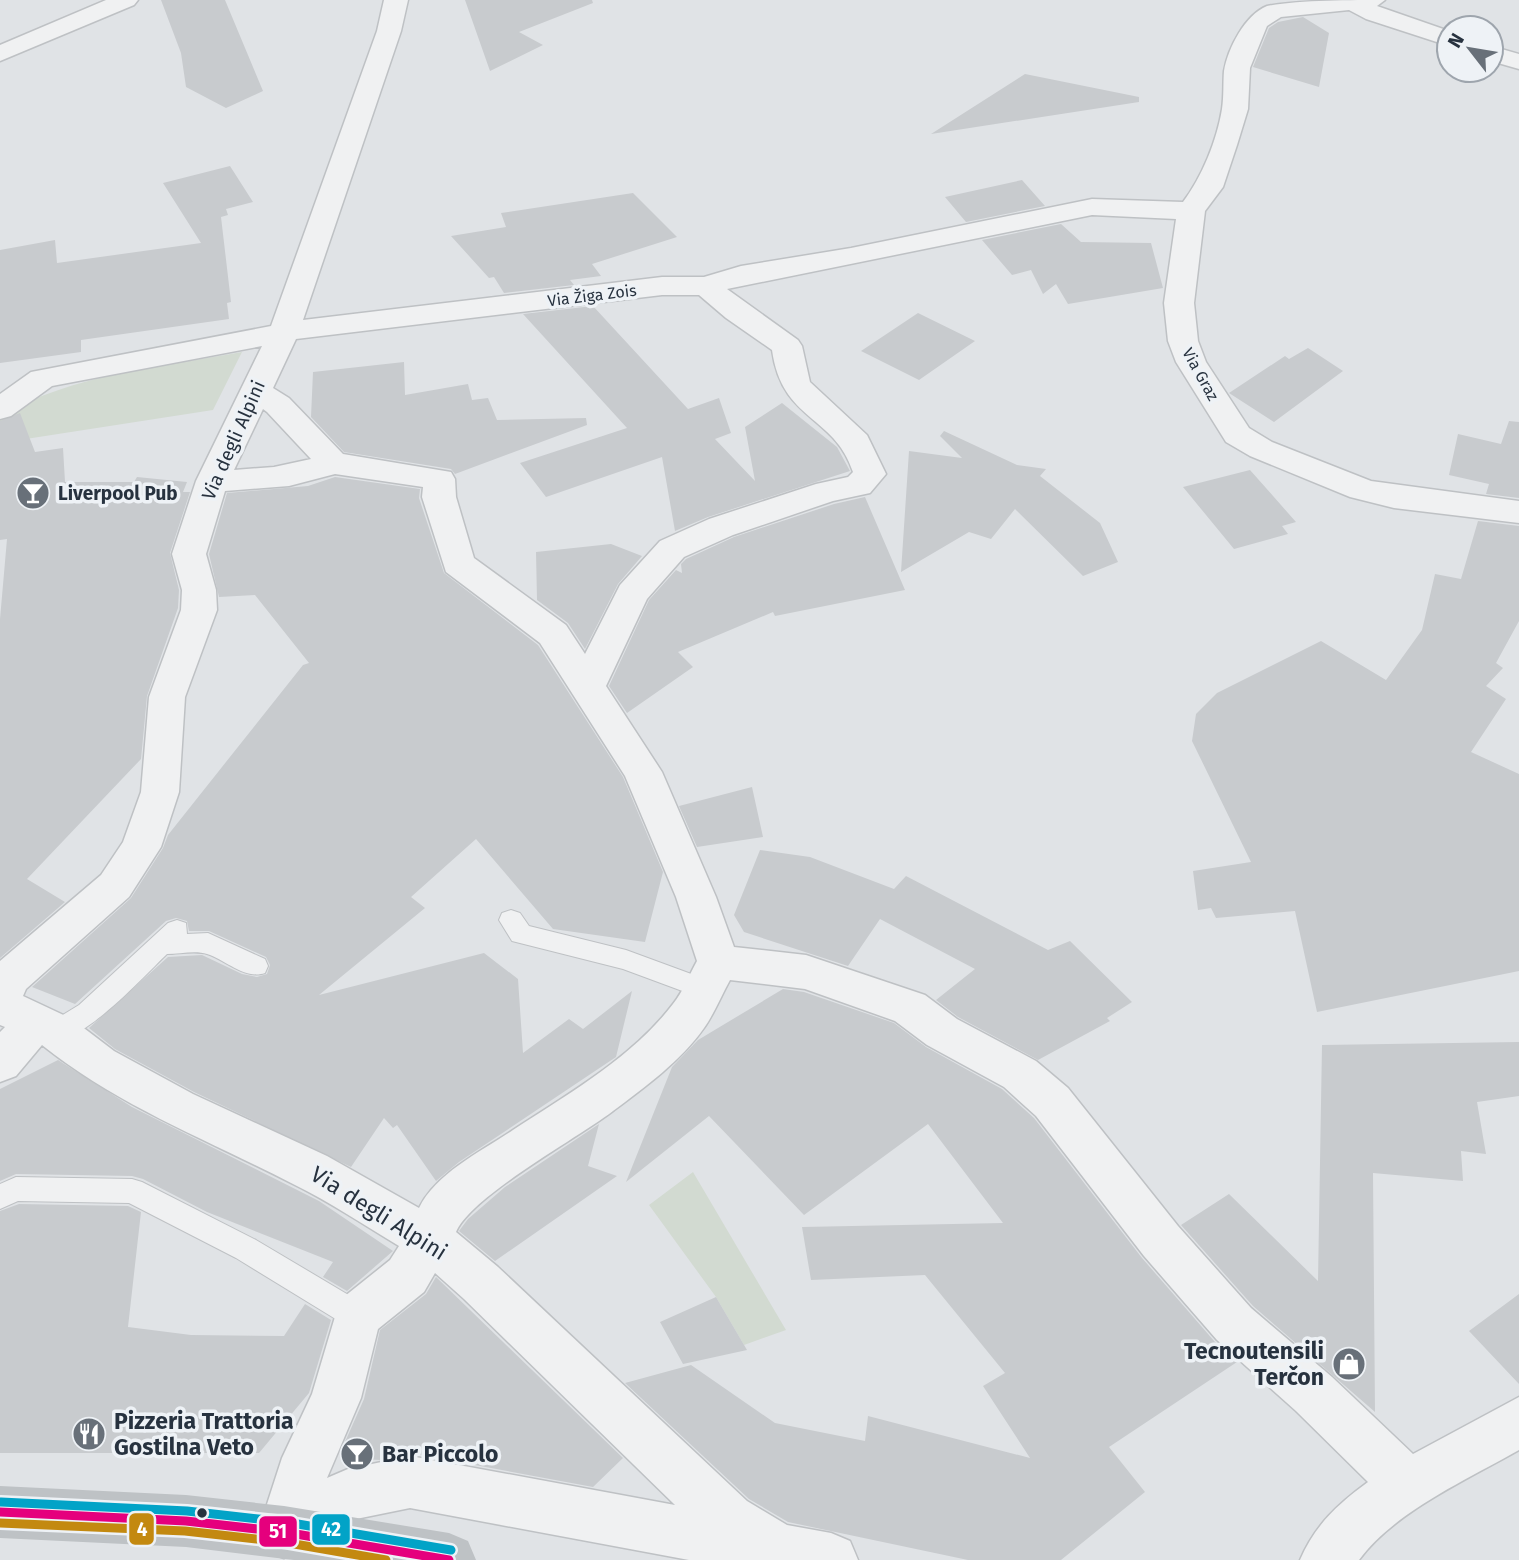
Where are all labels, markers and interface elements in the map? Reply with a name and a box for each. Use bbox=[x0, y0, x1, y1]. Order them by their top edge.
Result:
north arrow bbox=[1435, 14, 1505, 84]
text: N bbox=[1443, 29, 1469, 52]
street label: Via Žiga Zois bbox=[546, 280, 638, 310]
street label: Via Graz bbox=[1178, 344, 1223, 404]
street label: Via degli Alpini bbox=[197, 377, 270, 504]
bar icon: Liverpool Pub bbox=[14, 474, 52, 512]
place label: Liverpool Pub bbox=[58, 482, 178, 505]
street label: Via degli Alpini bbox=[306, 1160, 452, 1266]
place label: Tecnoutensili Terčon bbox=[1184, 1337, 1324, 1391]
shop icon: Tecnoutensili Terčon bbox=[1330, 1345, 1368, 1383]
place label: Pizzeria Trattoria Gostilna Veto bbox=[114, 1407, 294, 1461]
restaurant icon: Pizzeria Trattoria Gostilna Veto bbox=[70, 1415, 108, 1453]
bar icon: Bar Piccolo bbox=[338, 1435, 376, 1473]
place label: Bar Piccolo bbox=[382, 1440, 498, 1468]
unlabelled marker bbox=[195, 1506, 209, 1520]
line badge: 4 bbox=[128, 1512, 155, 1546]
line badge: 42 bbox=[311, 1513, 351, 1546]
line badge: 51 bbox=[258, 1515, 298, 1548]
text: 4 bbox=[137, 1518, 148, 1541]
text: 42 bbox=[321, 1518, 341, 1541]
text: 51 bbox=[269, 1520, 287, 1543]

